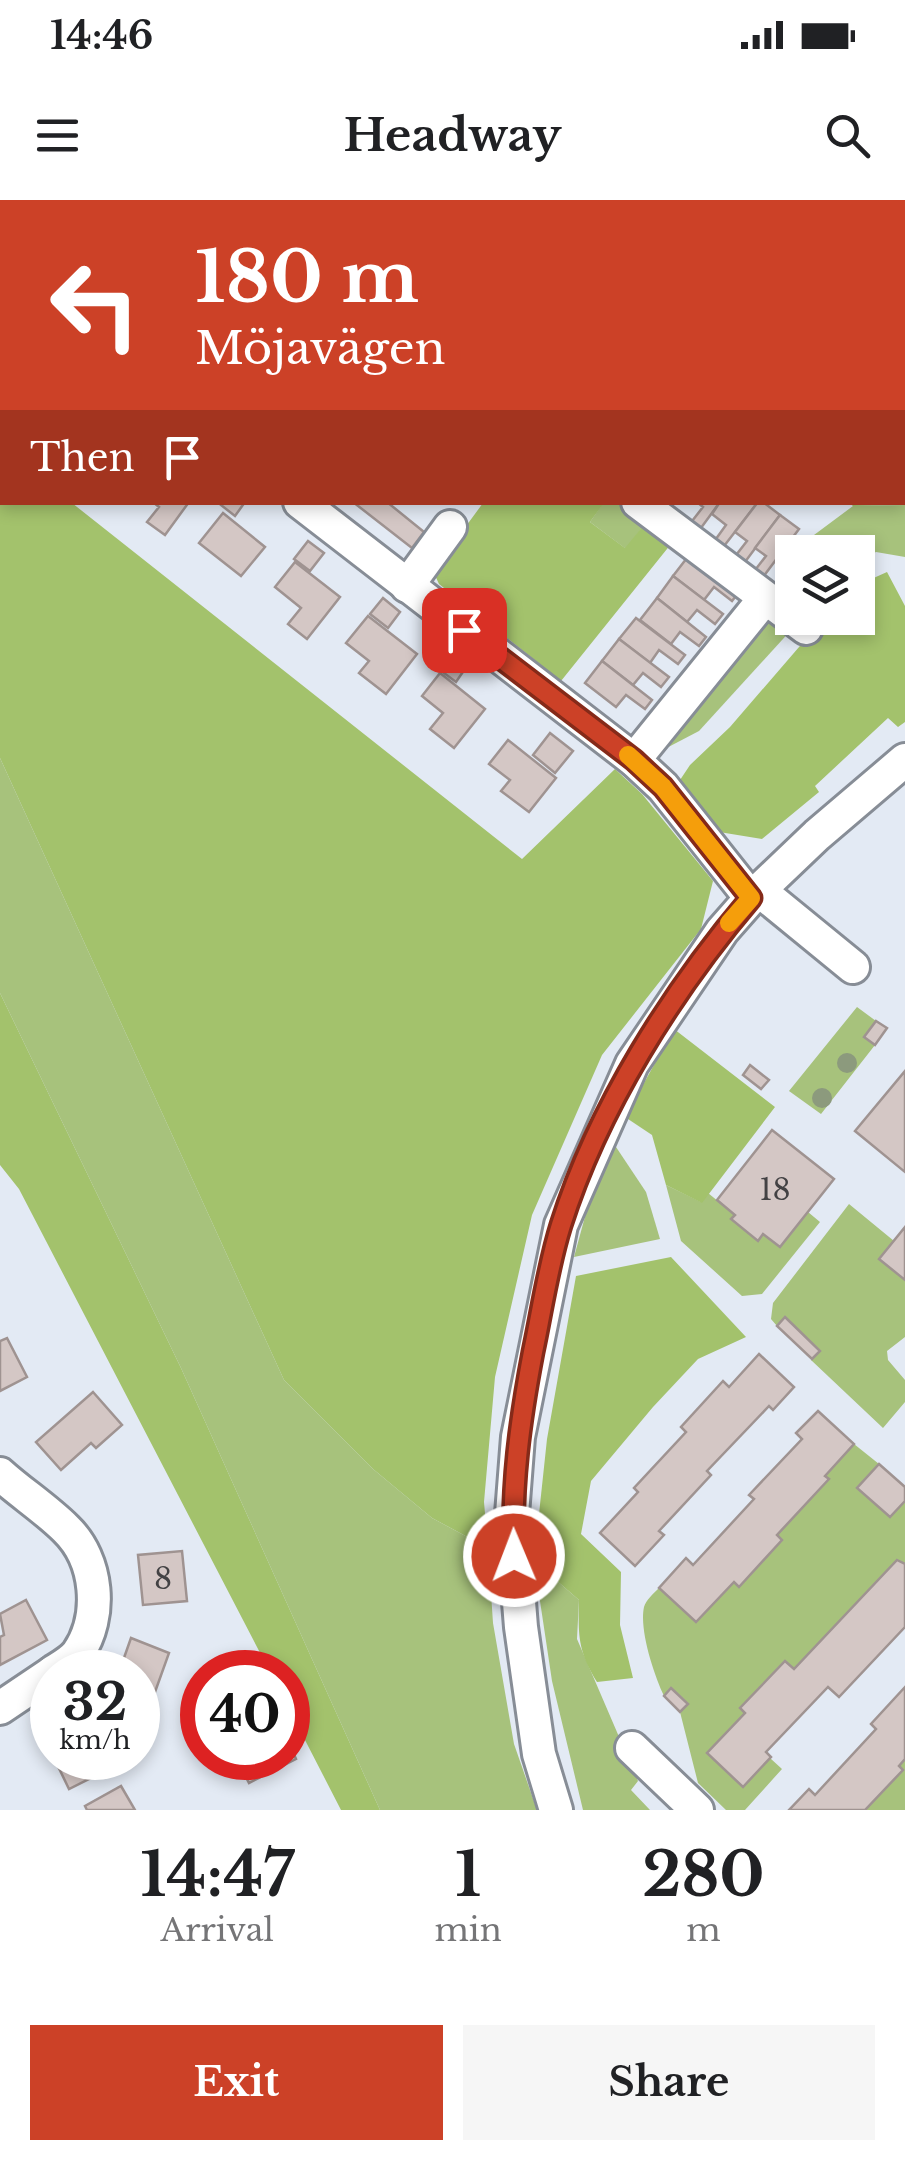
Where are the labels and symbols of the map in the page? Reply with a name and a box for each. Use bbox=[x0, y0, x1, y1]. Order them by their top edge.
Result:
pin bbox=[422, 588, 507, 673]
house number: 18 bbox=[759, 1171, 791, 1208]
position arrow bbox=[462, 1504, 566, 1608]
house number: 8 bbox=[154, 1560, 172, 1597]
speed limit sign: 40 bbox=[180, 1650, 310, 1780]

